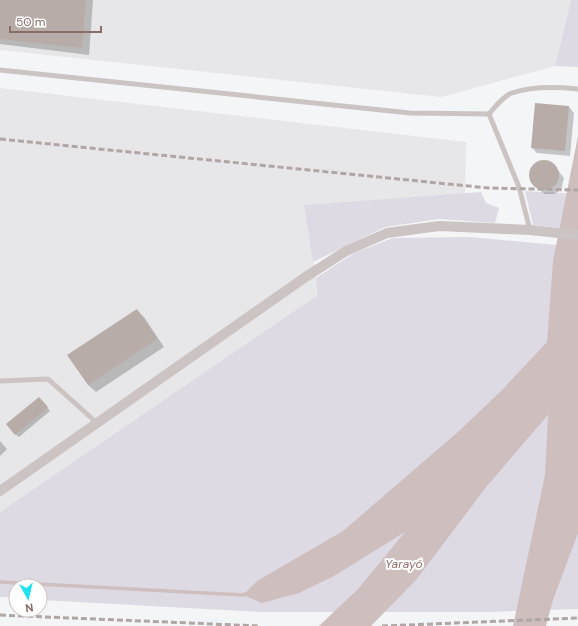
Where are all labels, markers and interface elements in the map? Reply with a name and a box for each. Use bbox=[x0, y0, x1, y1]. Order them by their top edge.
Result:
scale bar bbox=[10, 8, 101, 34]
text: 50 m bbox=[16, 14, 45, 30]
water label: Yarayó bbox=[385, 556, 423, 572]
north arrow bbox=[8, 578, 48, 618]
text: N bbox=[24, 600, 34, 615]

